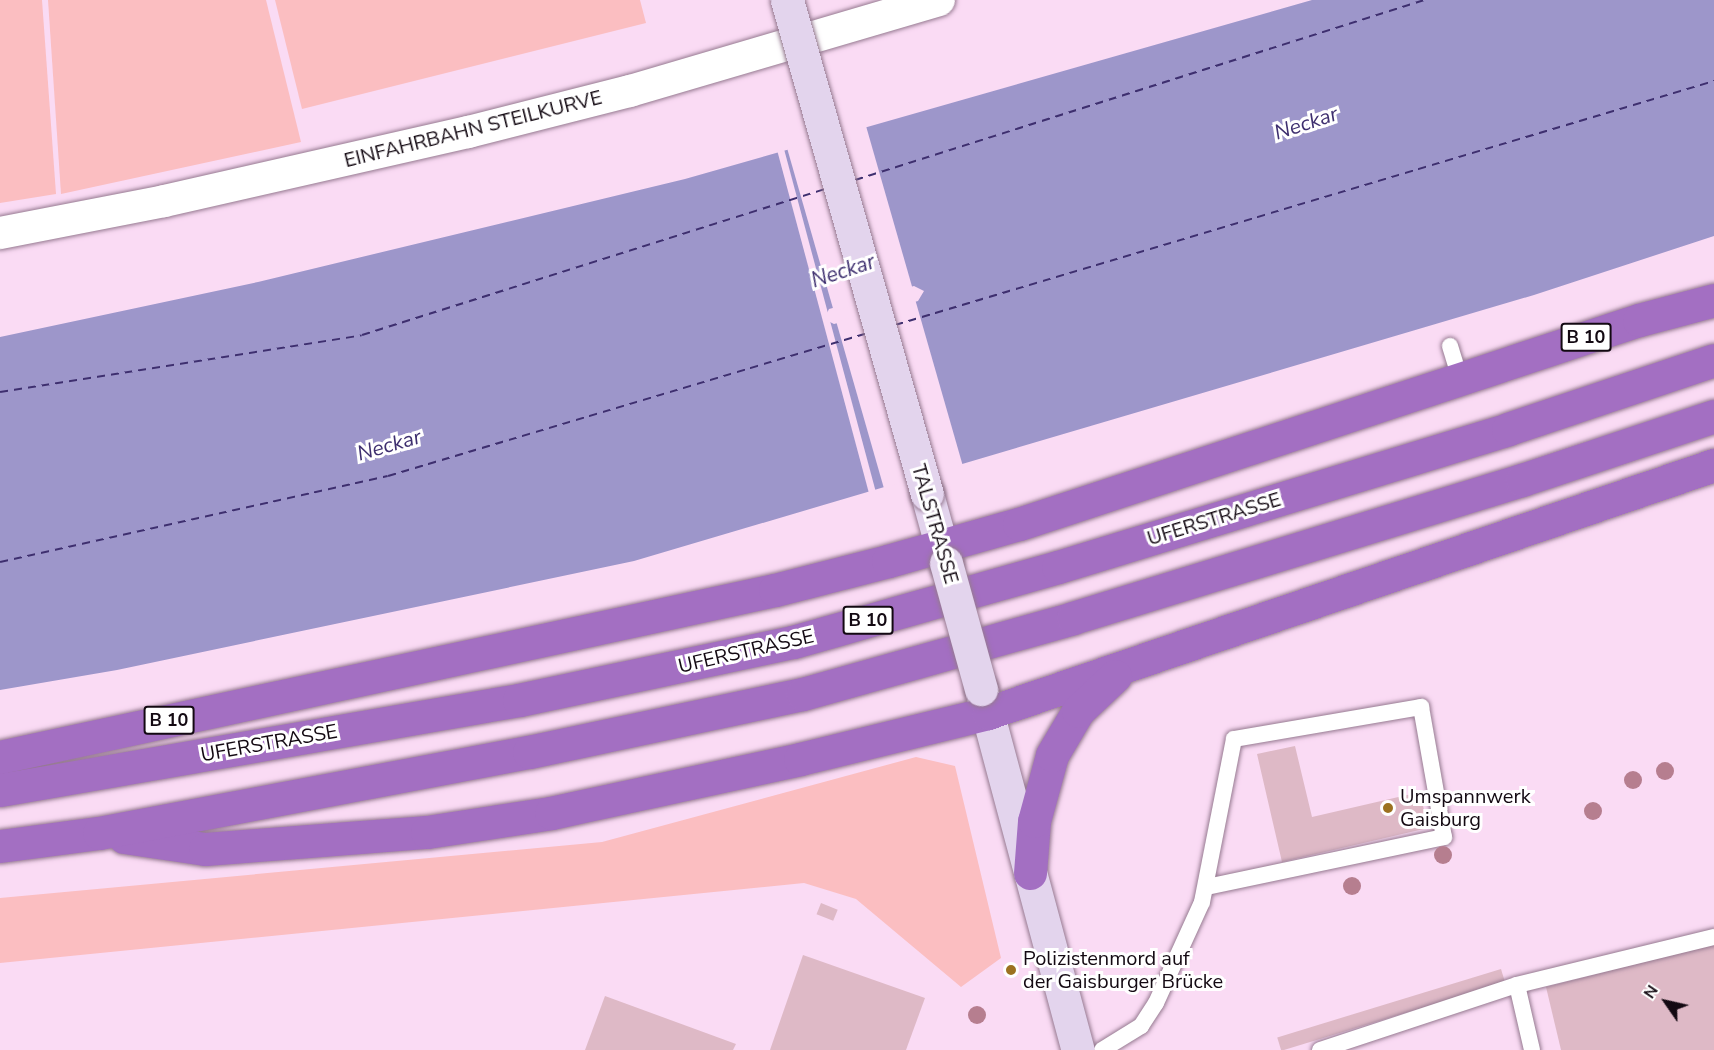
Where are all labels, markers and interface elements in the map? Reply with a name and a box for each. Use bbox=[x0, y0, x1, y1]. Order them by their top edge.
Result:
street label: EINFAHRBAHN STEILKURVE bbox=[342, 85, 604, 173]
water label: Neckar bbox=[1271, 101, 1341, 145]
water label: Neckar bbox=[808, 249, 878, 293]
road number: B 10 bbox=[1560, 322, 1612, 352]
water label: Neckar bbox=[354, 424, 424, 466]
street label: TALSTRASSE bbox=[906, 461, 964, 587]
street label: UFERSTRASSE bbox=[1144, 487, 1284, 551]
road number: B 10 bbox=[842, 605, 894, 635]
street label: UFERSTRASSE bbox=[676, 624, 816, 678]
road number: B 10 bbox=[144, 705, 195, 735]
street label: UFERSTRASSE bbox=[199, 719, 339, 767]
place label: Umspannwerk Gaisburg bbox=[1400, 784, 1531, 831]
marker: Umspannwerk Gaisburg bbox=[1381, 801, 1395, 815]
place label: Polizistenmord auf der Gaisburger Brücke bbox=[1023, 946, 1223, 993]
marker: Polizistenmord auf der Gaisburger Brücke bbox=[1004, 963, 1018, 977]
north arrow bbox=[1636, 972, 1696, 1032]
text: N bbox=[1639, 981, 1664, 1003]

